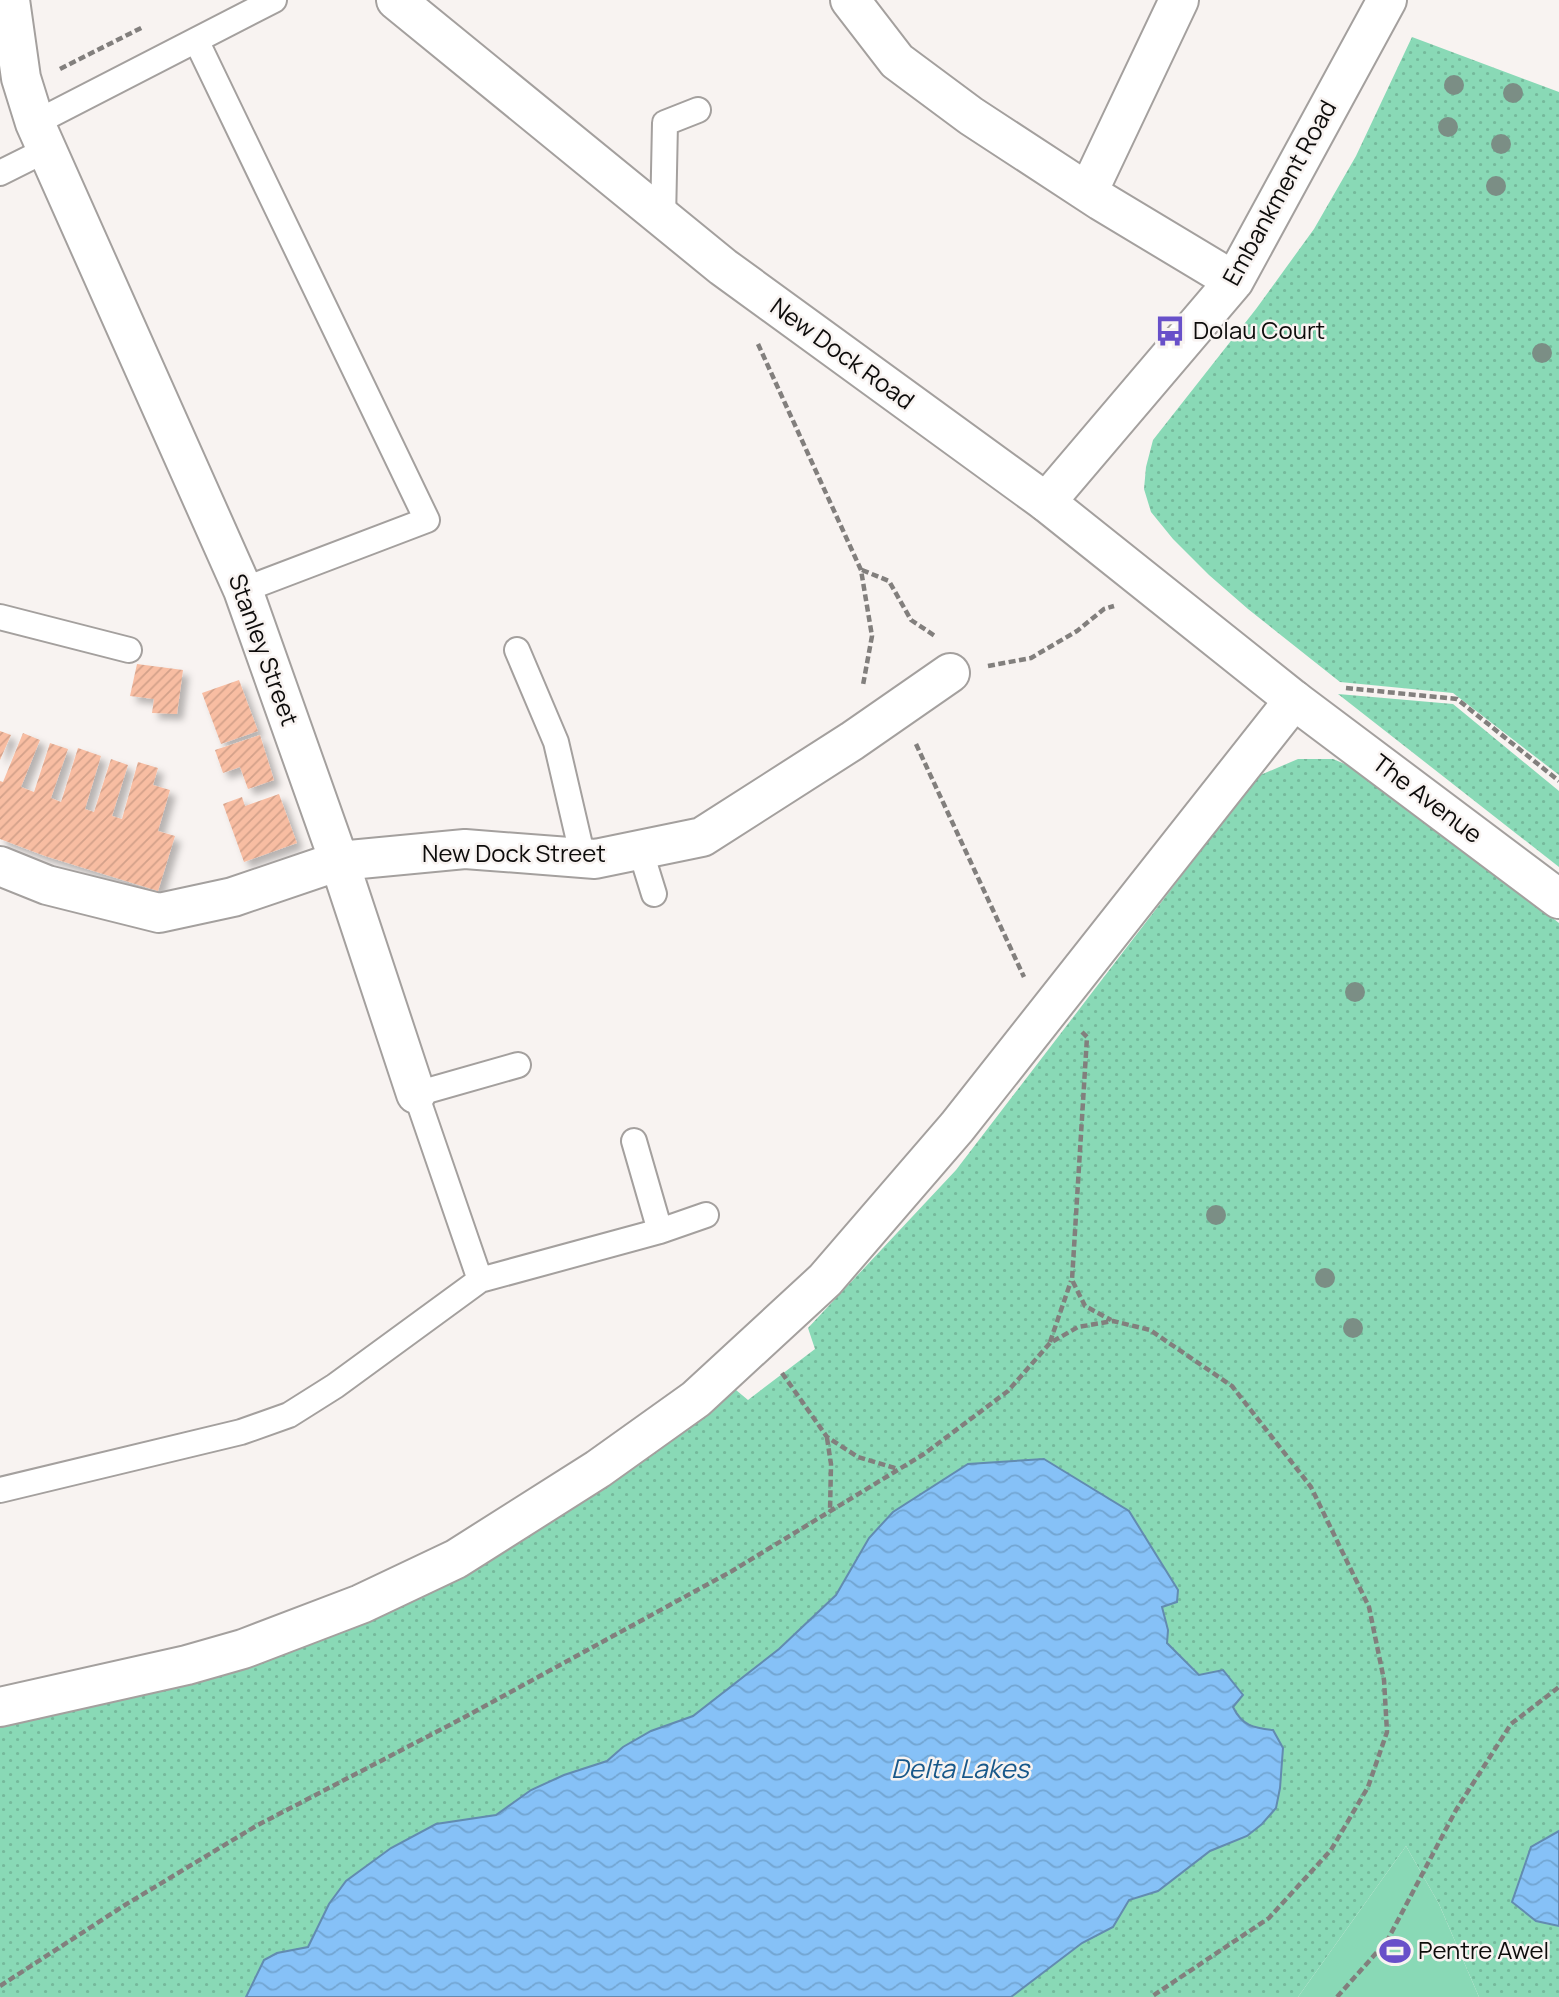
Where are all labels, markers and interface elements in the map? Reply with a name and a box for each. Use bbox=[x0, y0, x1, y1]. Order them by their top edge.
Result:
street label: Embankment Road bbox=[1214, 94, 1343, 291]
street label: New Dock Road bbox=[764, 289, 922, 416]
place label: Dolau Court bbox=[1193, 313, 1325, 346]
bus stop icon: Dolau Court bbox=[1153, 314, 1187, 348]
street label: Stanley Street bbox=[222, 569, 307, 730]
street label: The Avenue bbox=[1366, 746, 1490, 850]
street label: New Dock Street bbox=[422, 836, 606, 869]
water label: Delta Lakes bbox=[891, 1750, 1031, 1786]
place label: Pentre Awel bbox=[1418, 1933, 1549, 1966]
sports icon: Pentre Awel bbox=[1378, 1934, 1412, 1968]

